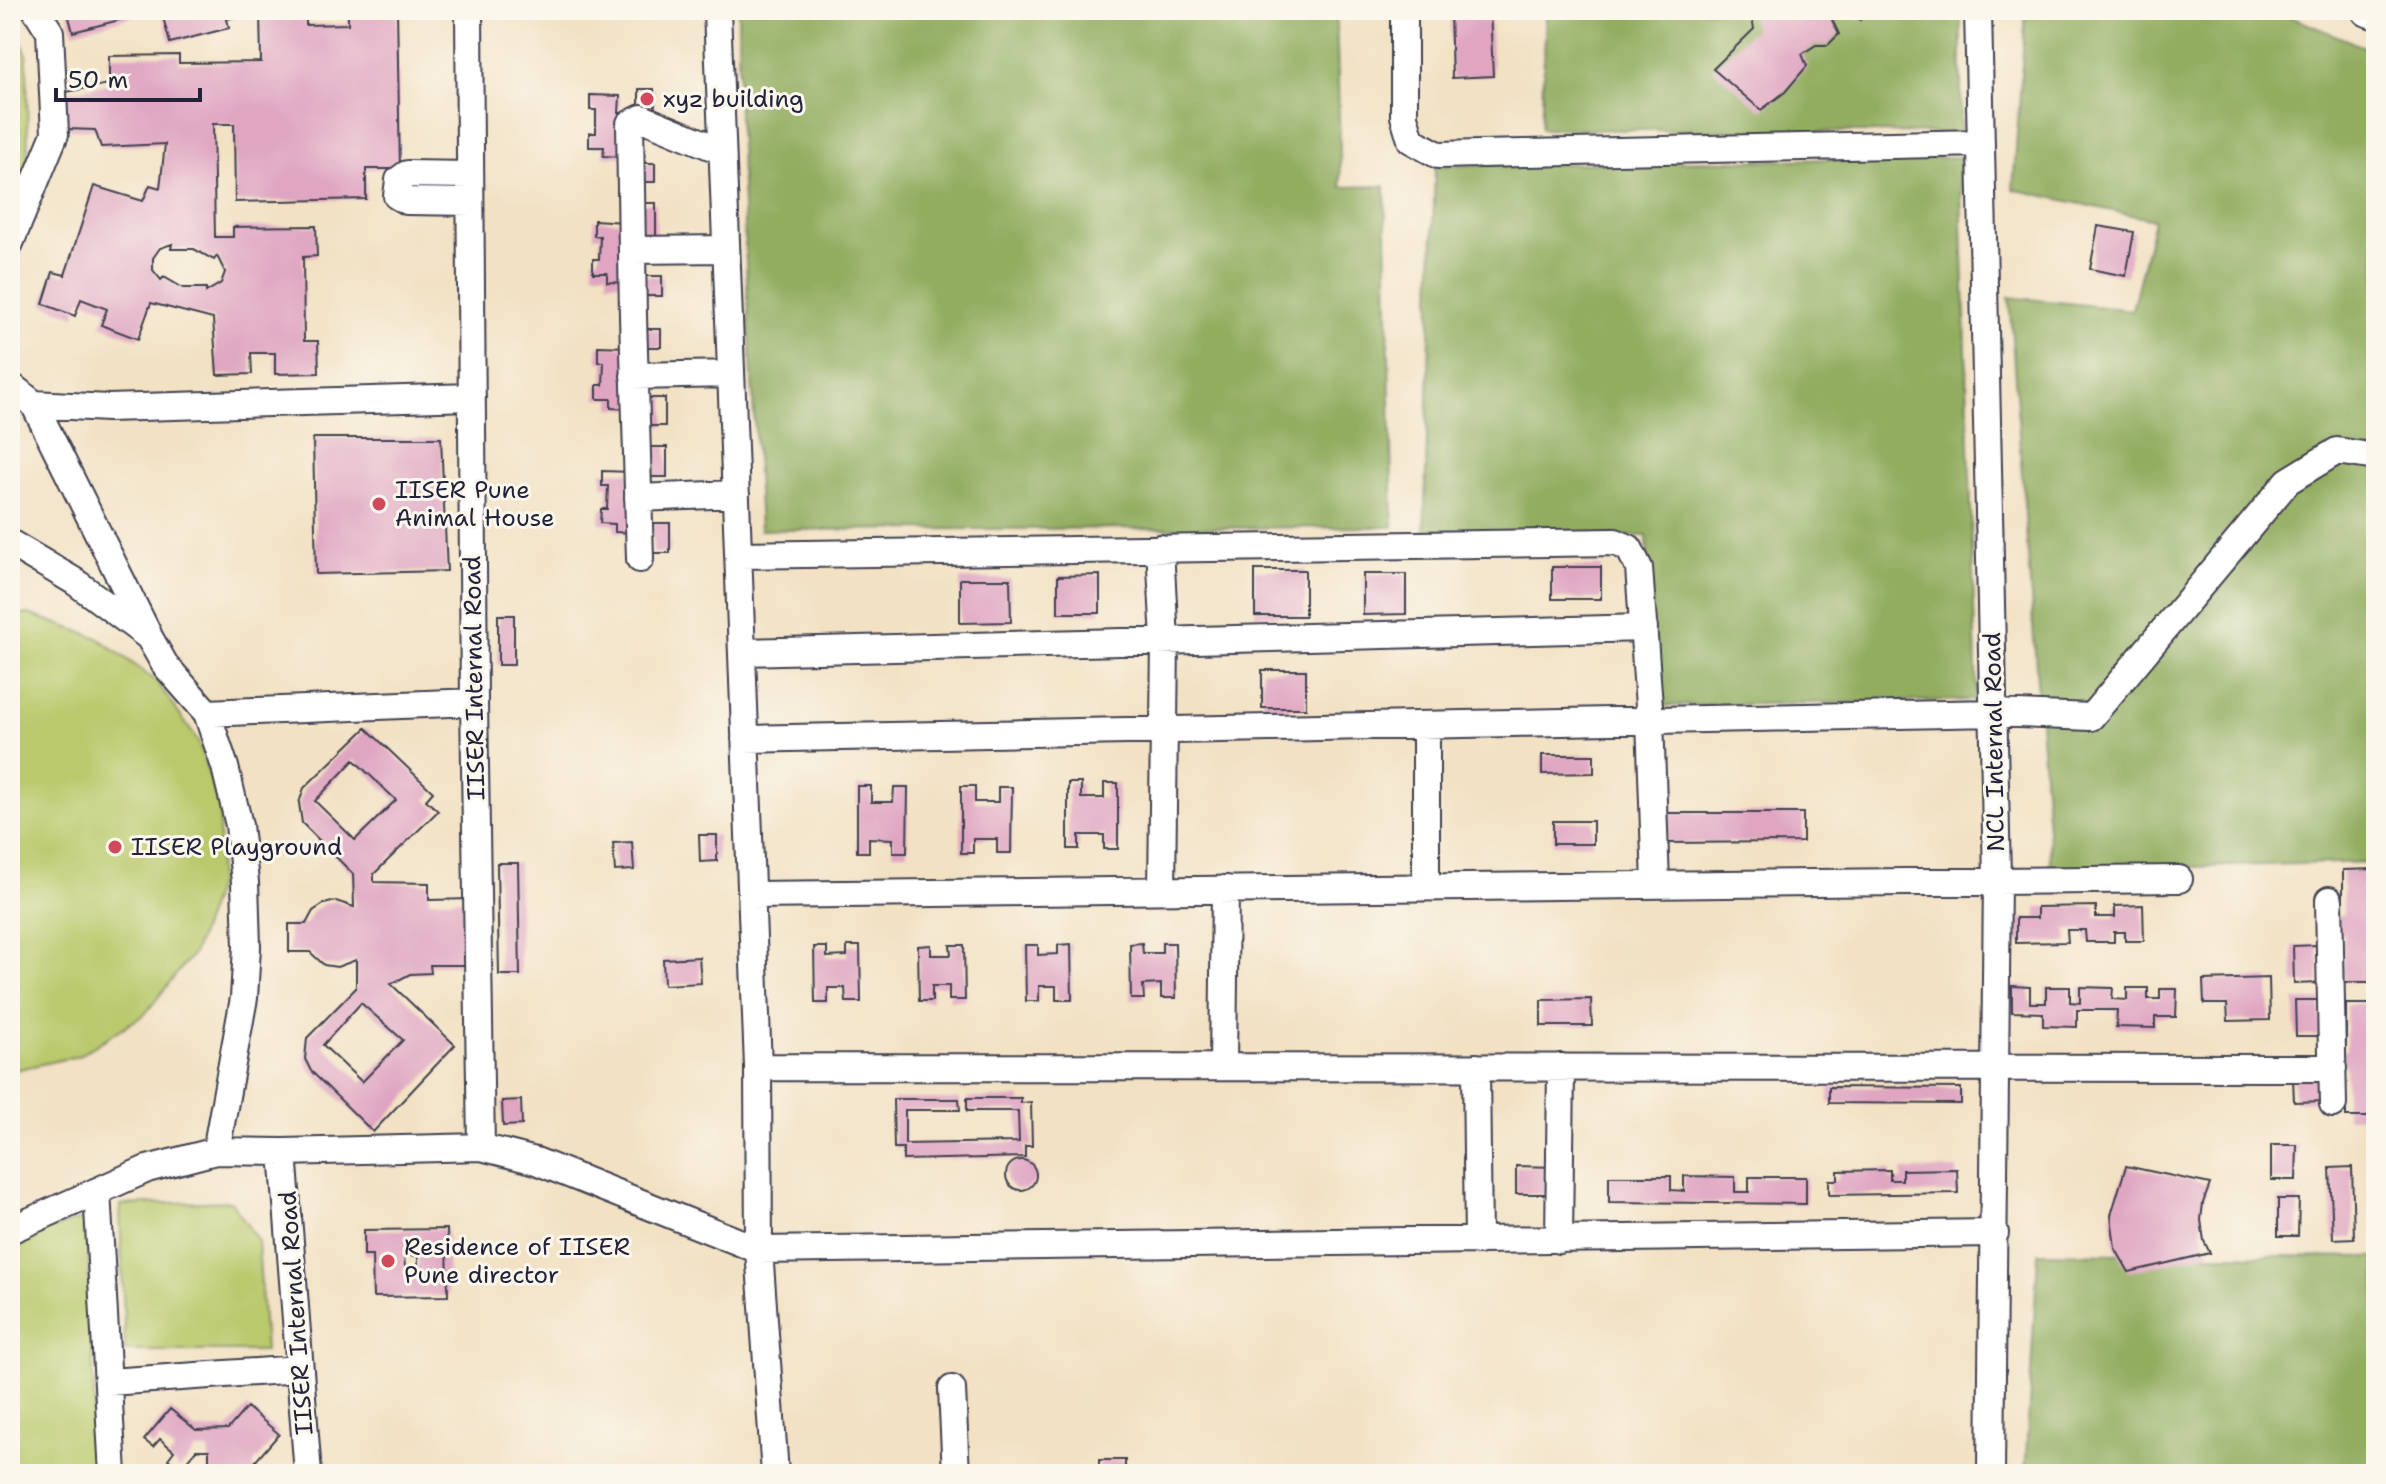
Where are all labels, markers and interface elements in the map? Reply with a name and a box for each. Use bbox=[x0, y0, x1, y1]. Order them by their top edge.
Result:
scale bar bbox=[56, 52, 200, 102]
text: 50 m bbox=[68, 64, 128, 96]
place label: xyz building bbox=[663, 83, 804, 115]
marker: xyz building bbox=[638, 90, 656, 108]
place label: IISER Pune Animal House bbox=[395, 474, 555, 534]
marker: IISER Pune Animal House bbox=[370, 495, 388, 513]
street label: IISER Internal Road bbox=[456, 555, 492, 801]
street label: NCL Internal Road bbox=[1976, 632, 2012, 852]
place label: IISER Playground bbox=[131, 831, 342, 863]
marker: IISER Playground bbox=[106, 838, 124, 856]
street label: IISER Internal Road bbox=[271, 1190, 321, 1436]
place label: Residence of IISER Pune director bbox=[404, 1231, 630, 1291]
marker: Residence of IISER Pune director bbox=[379, 1252, 397, 1270]

